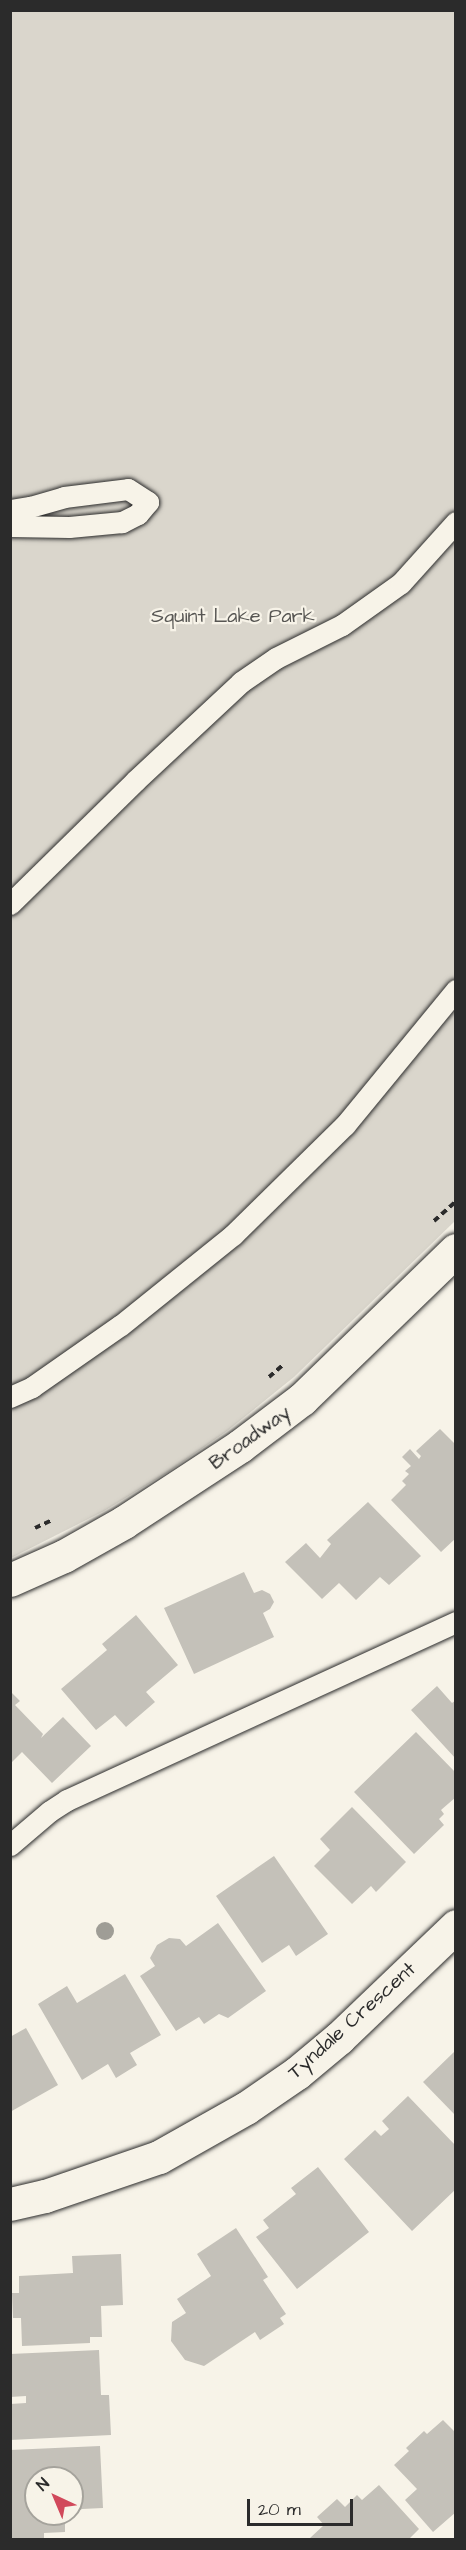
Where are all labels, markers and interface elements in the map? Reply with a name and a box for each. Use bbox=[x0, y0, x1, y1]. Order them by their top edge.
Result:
park label: Squint Lake Park bbox=[151, 604, 315, 628]
street label: Broadway bbox=[205, 1401, 295, 1475]
street label: Tyndale Crescent bbox=[283, 1957, 421, 2085]
north arrow bbox=[24, 2466, 84, 2526]
text: N bbox=[32, 2473, 54, 2496]
scale bar bbox=[250, 2487, 356, 2525]
text: 20 m bbox=[258, 2497, 301, 2522]

